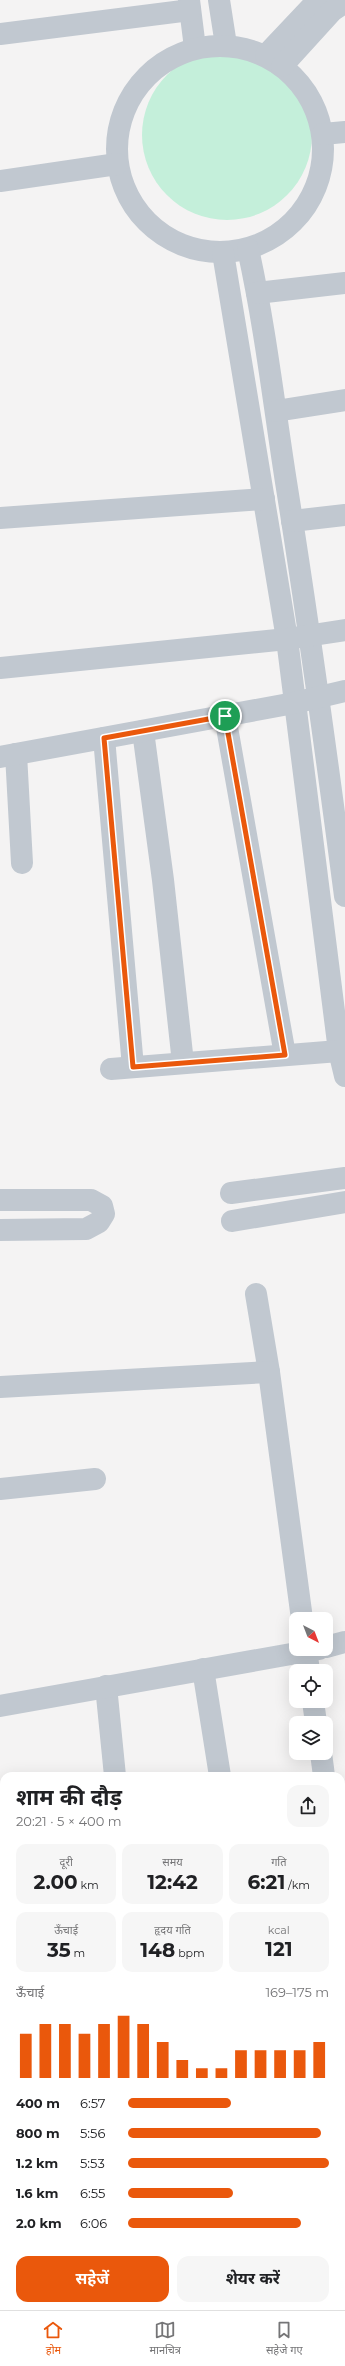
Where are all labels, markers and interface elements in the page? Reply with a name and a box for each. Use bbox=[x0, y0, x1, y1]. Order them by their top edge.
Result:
pin bbox=[208, 699, 242, 733]
icon: arrive bbox=[214, 705, 236, 727]
north arrow bbox=[289, 1612, 333, 1656]
map controls bbox=[289, 1612, 333, 1760]
button: locate bbox=[289, 1664, 333, 1708]
button: layers bbox=[289, 1716, 333, 1760]
text: शाम की दौड़ bbox=[16, 1784, 122, 1811]
button: share bbox=[287, 1785, 329, 1827]
text: 20:21 · 5 × 400 m bbox=[16, 1813, 122, 1829]
text: दूरी bbox=[60, 1855, 73, 1869]
text: समय bbox=[162, 1855, 183, 1869]
text: गति bbox=[271, 1855, 286, 1869]
text: 2.00 bbox=[34, 1870, 78, 1894]
text: 12:42 bbox=[147, 1870, 198, 1894]
text: 6:21 bbox=[248, 1870, 285, 1894]
text: km bbox=[78, 1878, 99, 1892]
text: /km bbox=[285, 1878, 310, 1892]
text: ऊँचाई bbox=[54, 1923, 78, 1937]
text: हृदय गति bbox=[154, 1923, 191, 1937]
text: kcal bbox=[268, 1923, 290, 1937]
text: 121 bbox=[265, 1937, 293, 1961]
text: 35 bbox=[47, 1938, 71, 1962]
text: 148 bbox=[140, 1938, 175, 1962]
text: m bbox=[71, 1946, 85, 1960]
text: bpm bbox=[175, 1946, 205, 1960]
text: ऊँचाई bbox=[16, 1984, 44, 2000]
text: 169–175 m bbox=[265, 1984, 329, 2000]
text: 400 m bbox=[16, 2095, 60, 2111]
text: 6:57 bbox=[80, 2095, 106, 2111]
text: 800 m bbox=[16, 2125, 60, 2141]
text: 5:56 bbox=[80, 2125, 105, 2141]
text: 1.2 km bbox=[16, 2155, 58, 2171]
text: 5:53 bbox=[80, 2155, 105, 2171]
text: 1.6 km bbox=[16, 2185, 58, 2201]
text: 6:55 bbox=[80, 2185, 105, 2201]
text: 2.0 km bbox=[16, 2215, 62, 2231]
text: 6:06 bbox=[80, 2215, 107, 2231]
button: सहेजें bbox=[16, 2256, 169, 2302]
button: शेयर करें bbox=[177, 2256, 329, 2302]
tab: होम bbox=[42, 2319, 64, 2358]
tab: मानचित्र bbox=[149, 2319, 181, 2358]
tab: सहेजे गए bbox=[266, 2319, 302, 2358]

